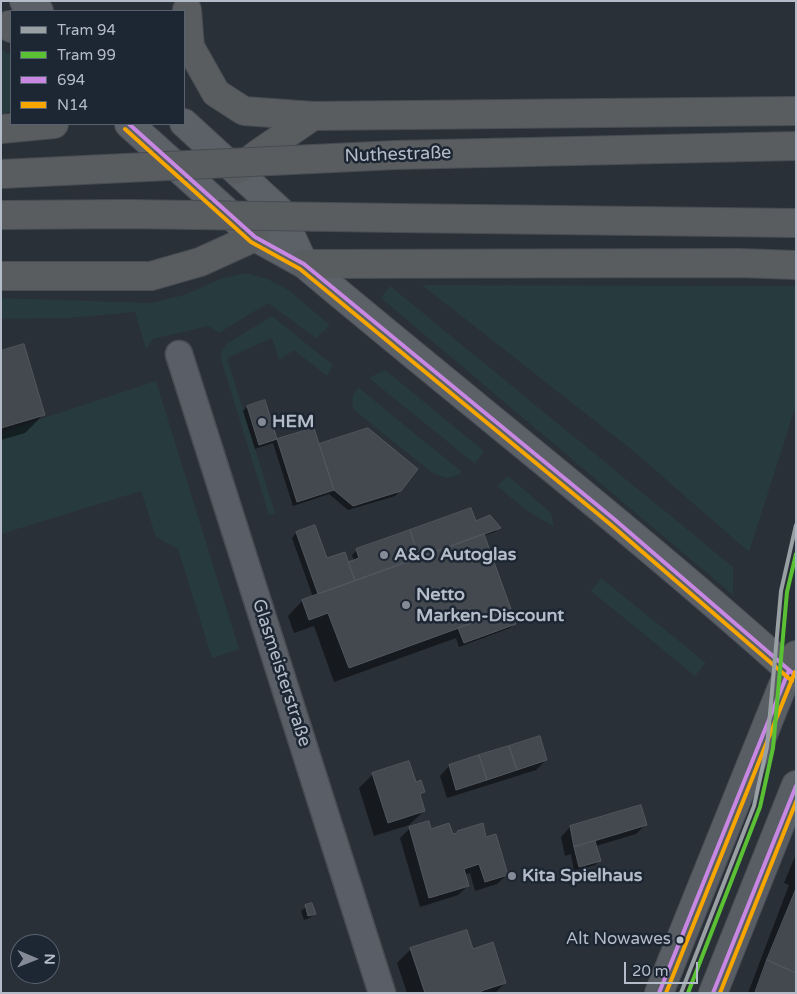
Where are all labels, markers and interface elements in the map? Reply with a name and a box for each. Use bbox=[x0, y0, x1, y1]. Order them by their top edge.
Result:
legend bbox=[10, 10, 185, 125]
text: Tram 94 bbox=[57, 21, 116, 39]
text: Tram 99 bbox=[57, 46, 116, 64]
text: 694 bbox=[57, 71, 85, 89]
text: N14 bbox=[57, 96, 88, 114]
street label: Nuthestraße bbox=[344, 142, 452, 168]
place label: HEM bbox=[272, 411, 314, 433]
marker: HEM bbox=[256, 416, 268, 428]
place label: A&O Autoglas bbox=[394, 544, 516, 566]
marker: A&O Autoglas bbox=[378, 549, 390, 561]
place label: Netto Marken-Discount bbox=[416, 584, 564, 626]
street label: Glasmeisterstraße bbox=[247, 596, 315, 750]
marker: Netto Marken-Discount bbox=[400, 599, 412, 611]
place label: Kita Spielhaus bbox=[522, 865, 642, 887]
marker: Kita Spielhaus bbox=[506, 870, 518, 882]
place label: Alt Nowawes bbox=[566, 930, 671, 950]
north arrow bbox=[10, 934, 60, 984]
marker: Alt Nowawes bbox=[675, 935, 685, 945]
scale bar bbox=[627, 952, 701, 984]
text: N bbox=[41, 953, 58, 965]
text: 20 m bbox=[632, 962, 669, 980]

